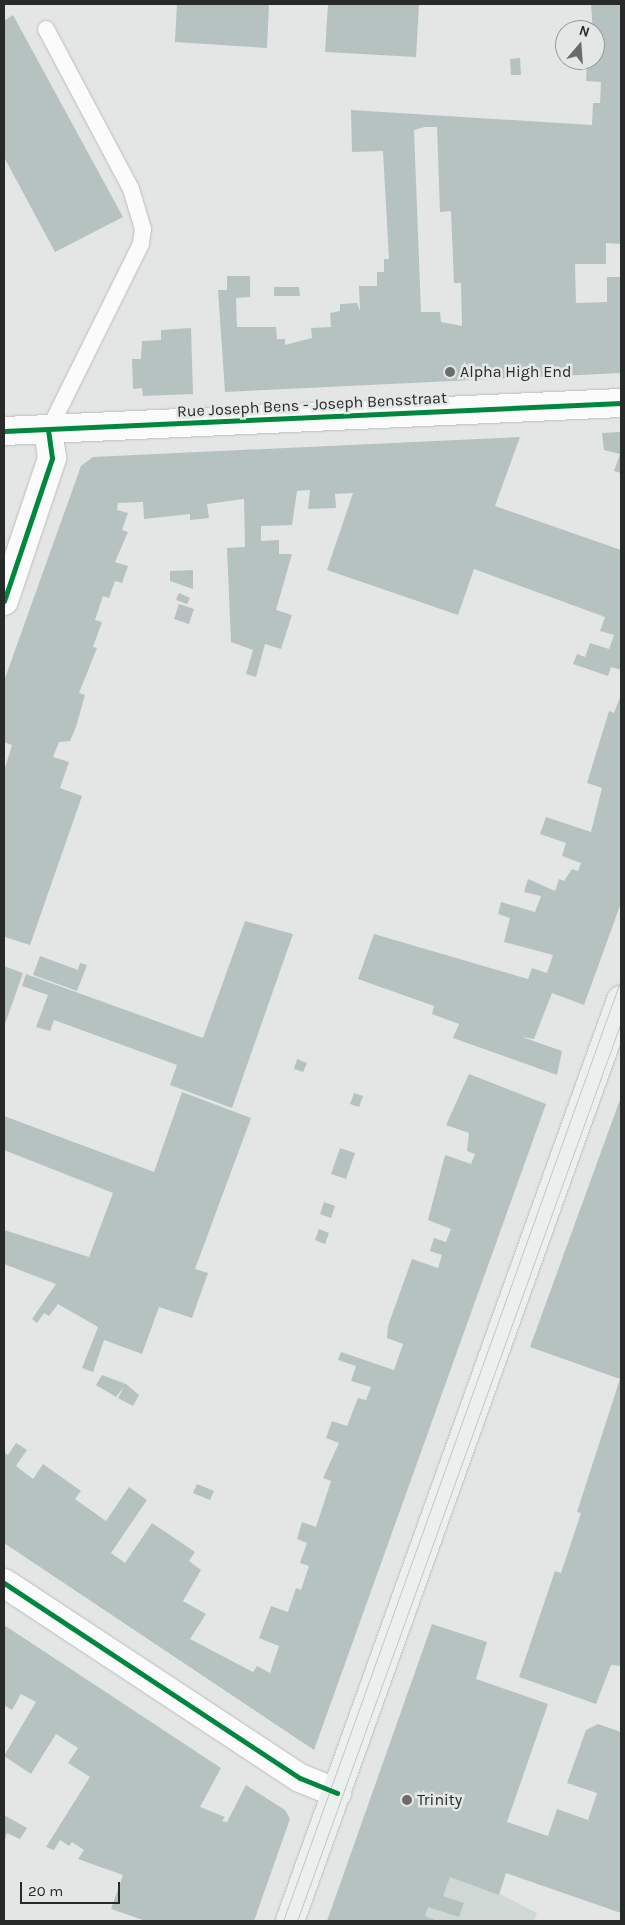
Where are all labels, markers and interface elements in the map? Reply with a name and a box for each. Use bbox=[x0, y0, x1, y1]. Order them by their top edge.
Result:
north arrow bbox=[555, 20, 605, 70]
text: N bbox=[577, 22, 592, 41]
place label: Alpha High End bbox=[460, 362, 571, 382]
marker: Alpha High End bbox=[444, 366, 456, 378]
street label: Rue Joseph Bens - Joseph Bensstraat bbox=[177, 388, 447, 422]
place label: Trinity bbox=[417, 1790, 462, 1810]
marker: Trinity bbox=[401, 1794, 413, 1806]
scale bar bbox=[22, 1872, 122, 1904]
text: 20 m bbox=[28, 1882, 63, 1900]

